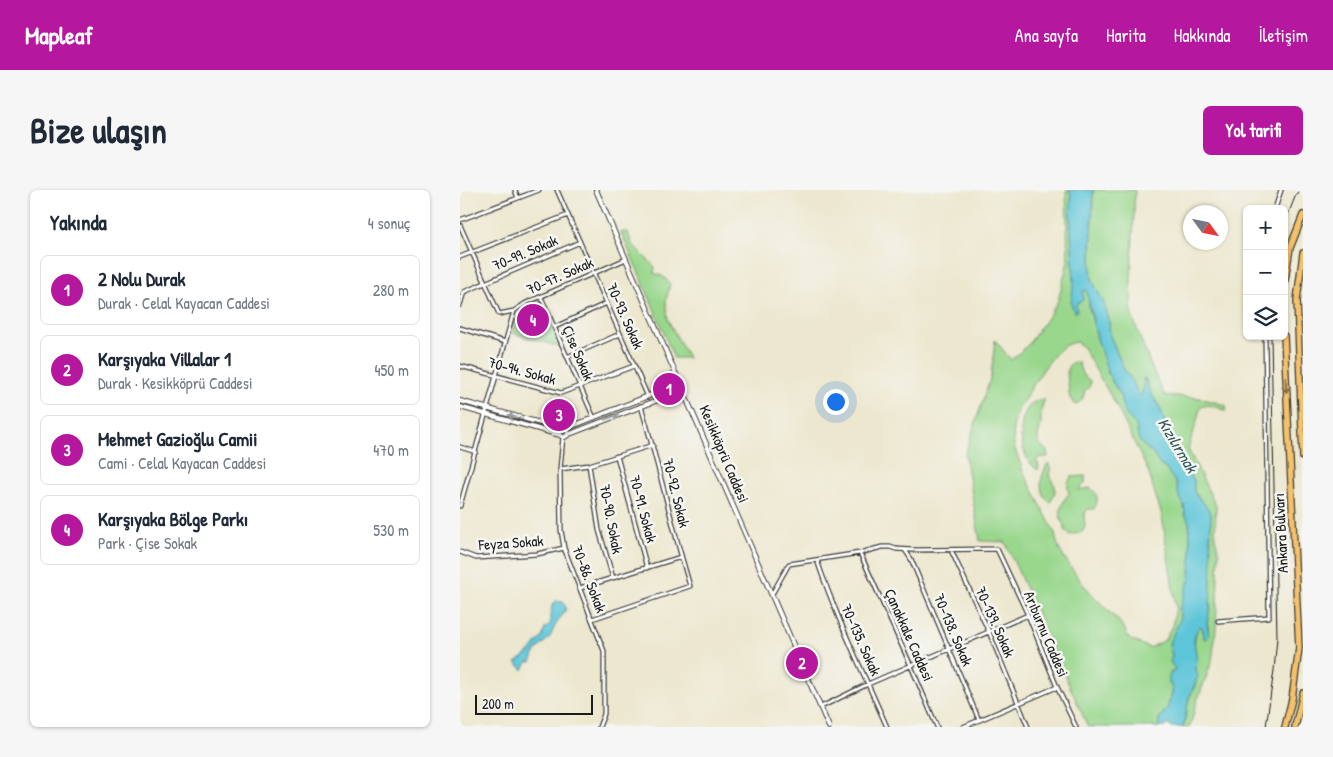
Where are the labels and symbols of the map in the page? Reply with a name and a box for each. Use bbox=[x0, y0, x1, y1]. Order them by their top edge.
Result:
north arrow bbox=[1183, 205, 1228, 250]
street label: 70-99. Sokak bbox=[489, 229, 561, 276]
street label: 70-97. Sokak bbox=[523, 251, 597, 300]
street label: 70-93. Sokak bbox=[602, 279, 649, 352]
pin: 4 bbox=[517, 301, 549, 339]
street label: Çise Sokak bbox=[557, 322, 599, 384]
street label: 70-94. Sokak bbox=[486, 351, 558, 390]
pin: 1 bbox=[653, 370, 685, 408]
one-way arrow bbox=[1282, 377, 1291, 393]
your location bbox=[823, 389, 849, 415]
pin: 3 bbox=[543, 396, 575, 434]
street label: Kesikköprü Caddesi bbox=[694, 402, 754, 506]
one-way arrow bbox=[508, 411, 524, 421]
one-way arrow bbox=[604, 412, 619, 422]
water label: Kızılırmak bbox=[1153, 414, 1204, 478]
street label: 70-92. Sokak bbox=[658, 456, 695, 530]
street label: 70-91. Sokak bbox=[624, 473, 663, 545]
street label: 70-90. Sokak bbox=[594, 482, 629, 555]
street label: Ankara Bulvarı bbox=[1268, 493, 1293, 573]
street label: Feyza Sokak bbox=[477, 530, 544, 555]
street label: 70-86. Sokak bbox=[567, 542, 612, 616]
street label: 70-139. Sokak bbox=[970, 583, 1020, 661]
street label: Çanakkale Caddesi bbox=[880, 585, 939, 684]
street label: Arıburnu Caddesi bbox=[1019, 588, 1074, 680]
street label: 70-138. Sokak bbox=[929, 590, 978, 669]
street label: 70-135. Sokak bbox=[836, 601, 887, 679]
pin: 2 bbox=[786, 644, 818, 682]
scale bar bbox=[475, 692, 592, 715]

